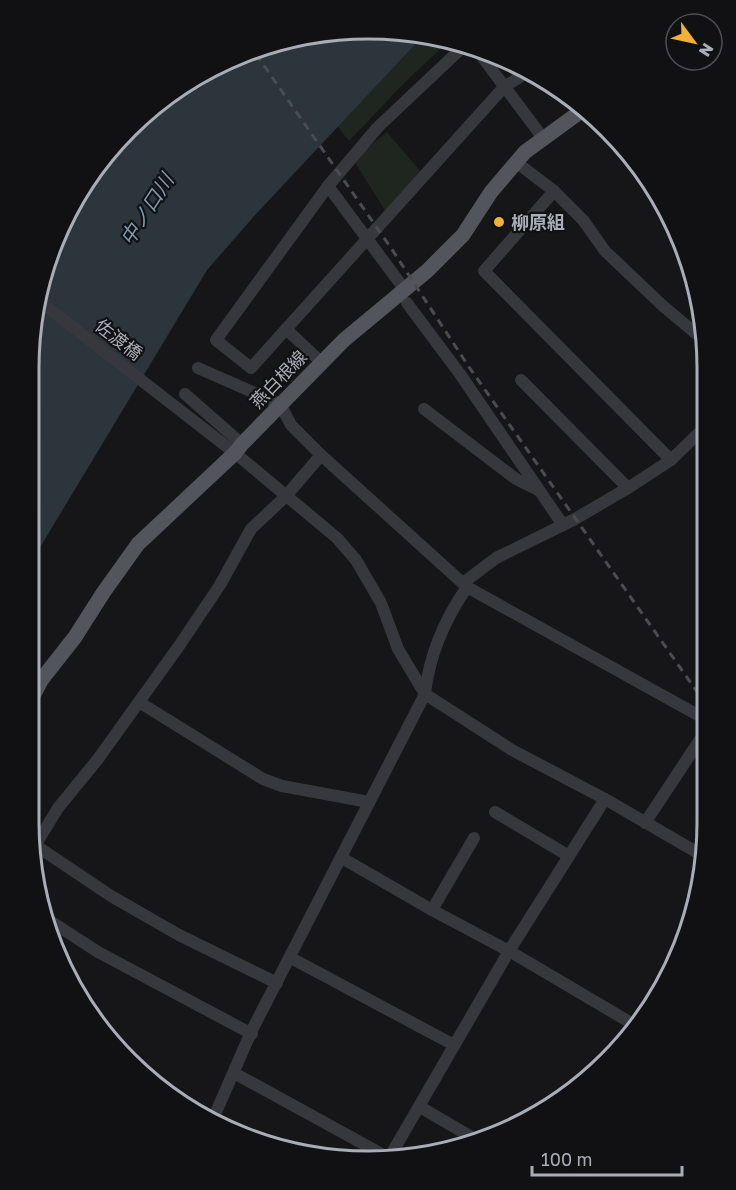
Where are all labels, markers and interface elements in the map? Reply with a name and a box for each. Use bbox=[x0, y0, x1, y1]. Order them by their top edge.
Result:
north arrow bbox=[664, 12, 724, 72]
text: N bbox=[695, 40, 718, 61]
water label: 中ノ口川 bbox=[114, 167, 179, 249]
place label: 柳原組 bbox=[511, 211, 565, 233]
marker: 柳原組 bbox=[492, 215, 506, 229]
street label: 佐渡橋 bbox=[91, 314, 147, 364]
street label: 燕白根線 bbox=[245, 345, 311, 413]
scale bar bbox=[532, 1139, 682, 1177]
text: 100 m bbox=[541, 1148, 592, 1170]

